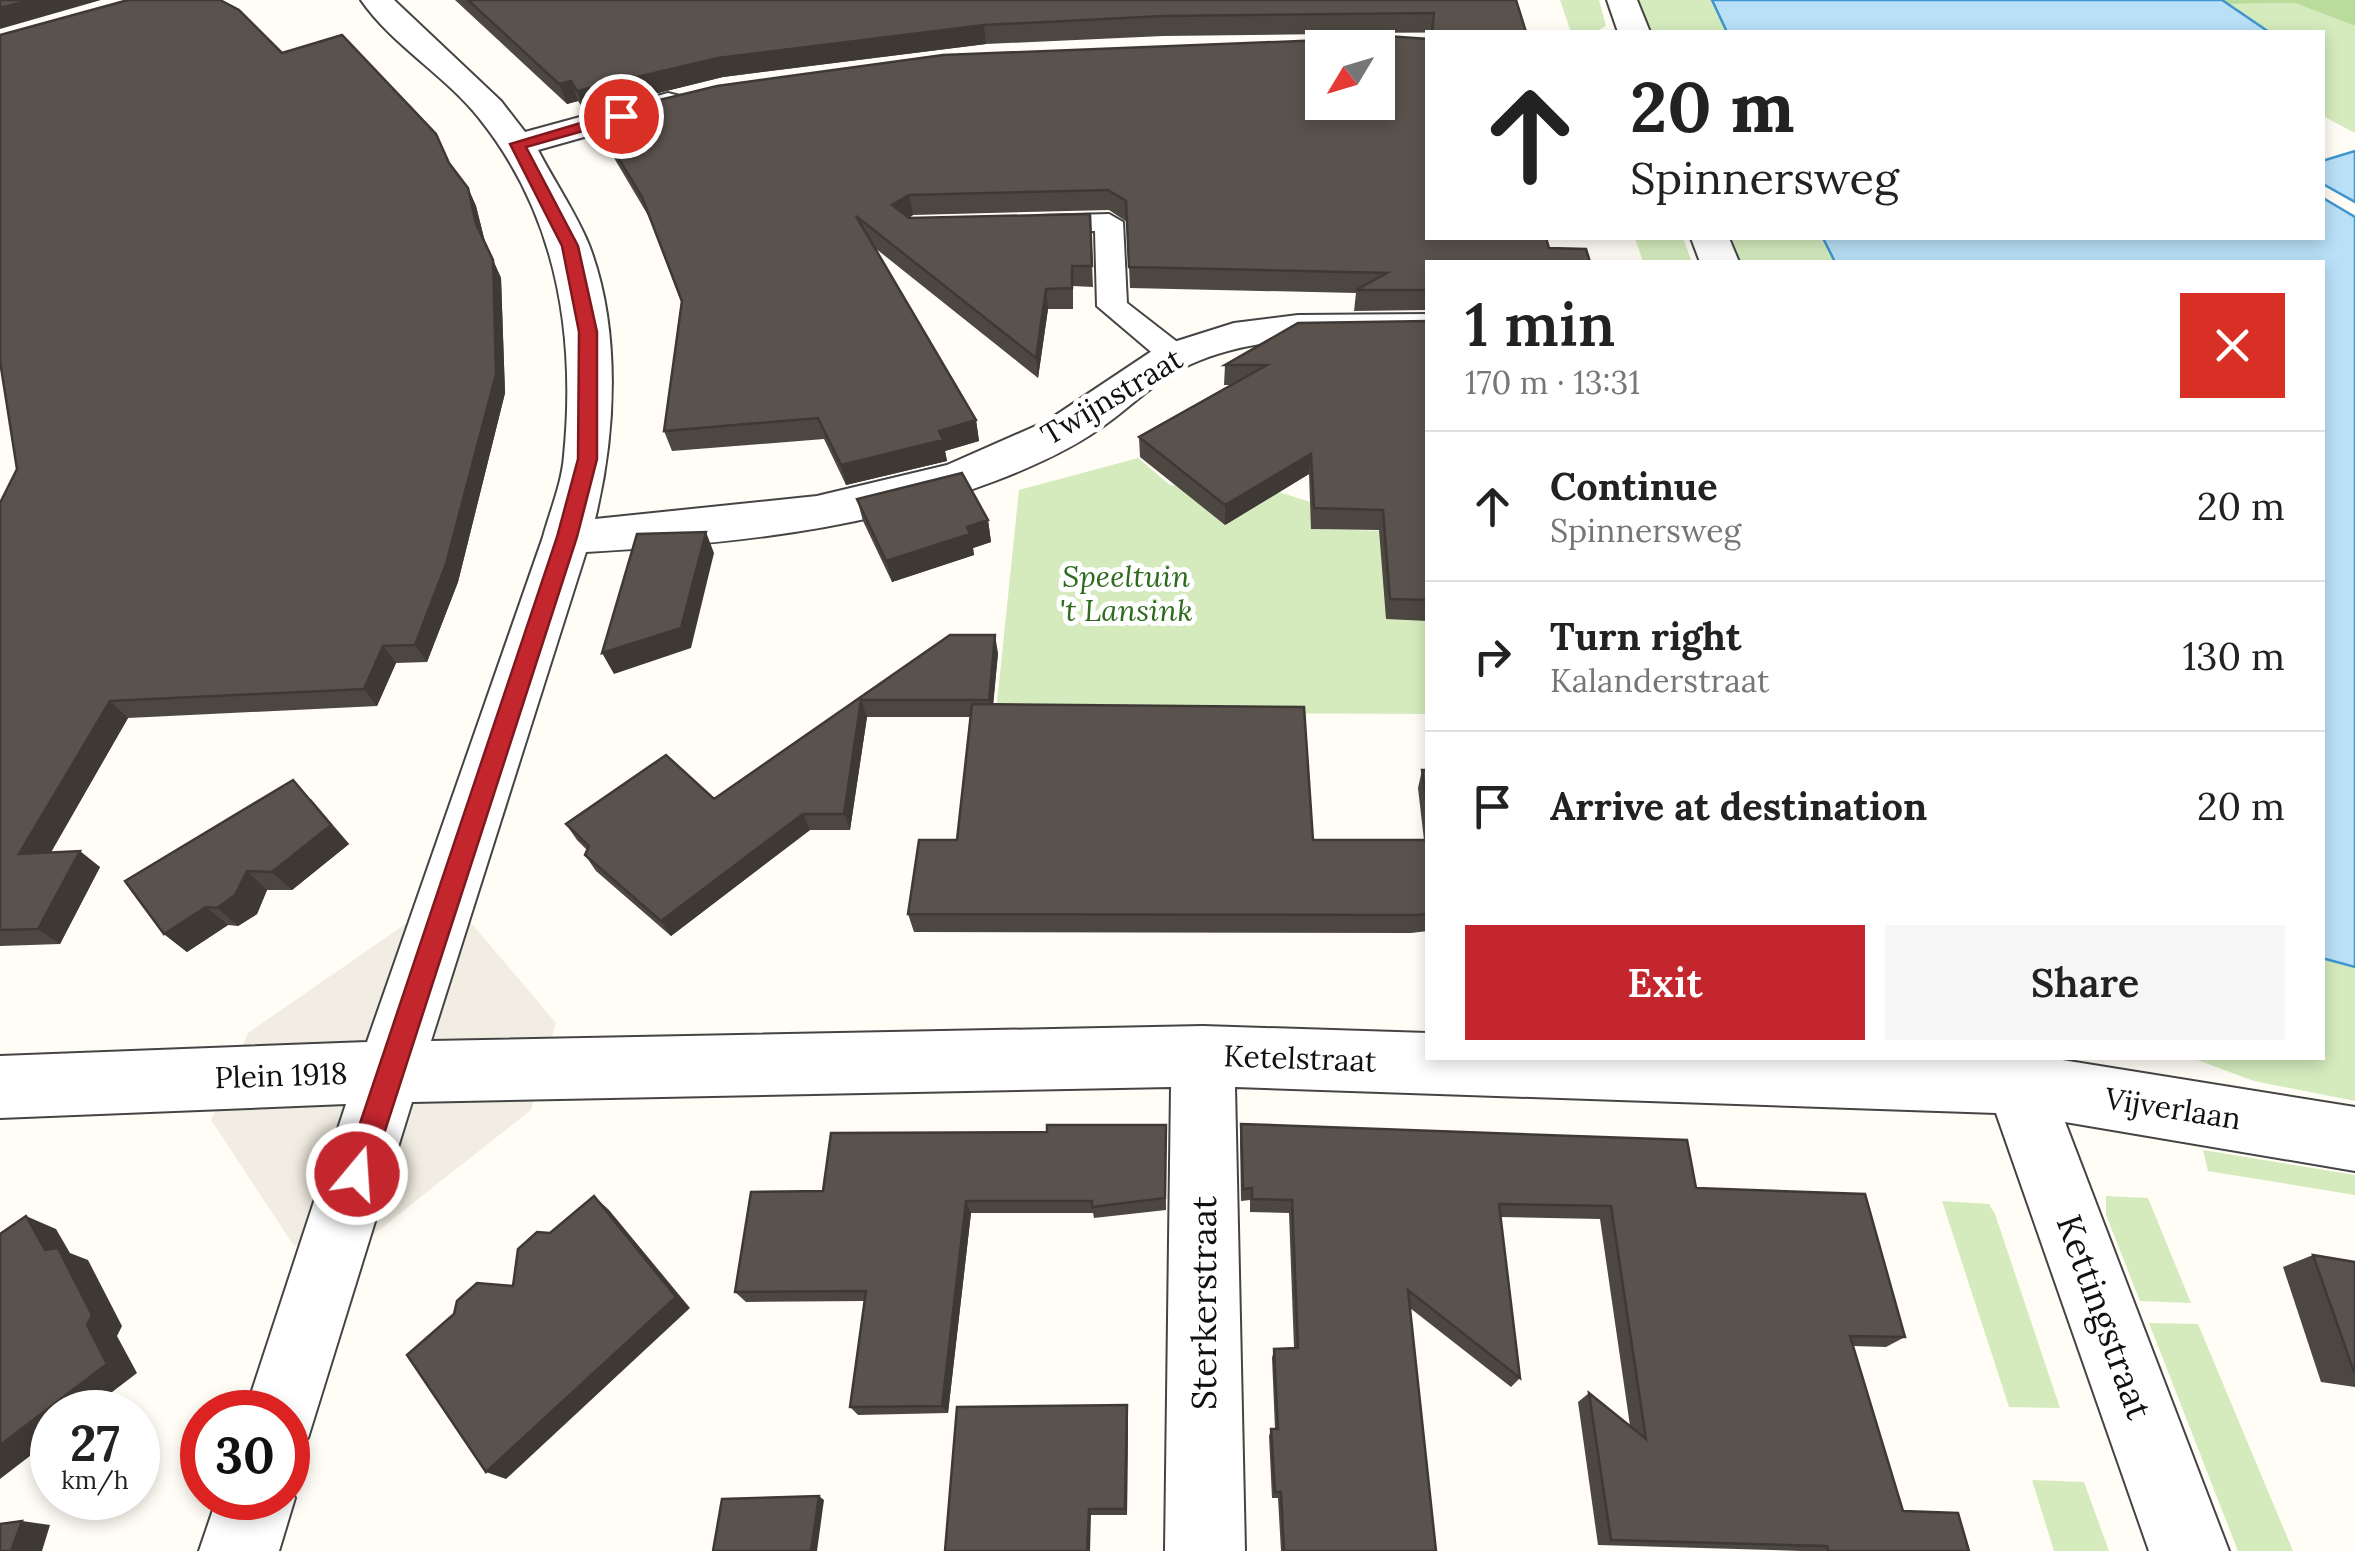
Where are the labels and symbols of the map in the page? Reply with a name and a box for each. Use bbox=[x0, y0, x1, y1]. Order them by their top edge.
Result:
north arrow bbox=[1305, 30, 1395, 120]
pin bbox=[579, 74, 664, 159]
street label: Twijnstraat bbox=[1034, 339, 1190, 454]
park label: Speeltuin 't Lansink bbox=[1059, 557, 1193, 629]
street label: Ketelstraat bbox=[1223, 1036, 1377, 1080]
street label: Plein 1918 bbox=[214, 1054, 348, 1096]
street label: Vijverlaan bbox=[2101, 1078, 2244, 1138]
position arrow bbox=[305, 1122, 409, 1226]
street label: Sterkerstraat bbox=[1181, 1196, 1226, 1410]
street label: Kettingstraat bbox=[2047, 1209, 2162, 1426]
speed limit sign: 30 bbox=[180, 1390, 310, 1520]

